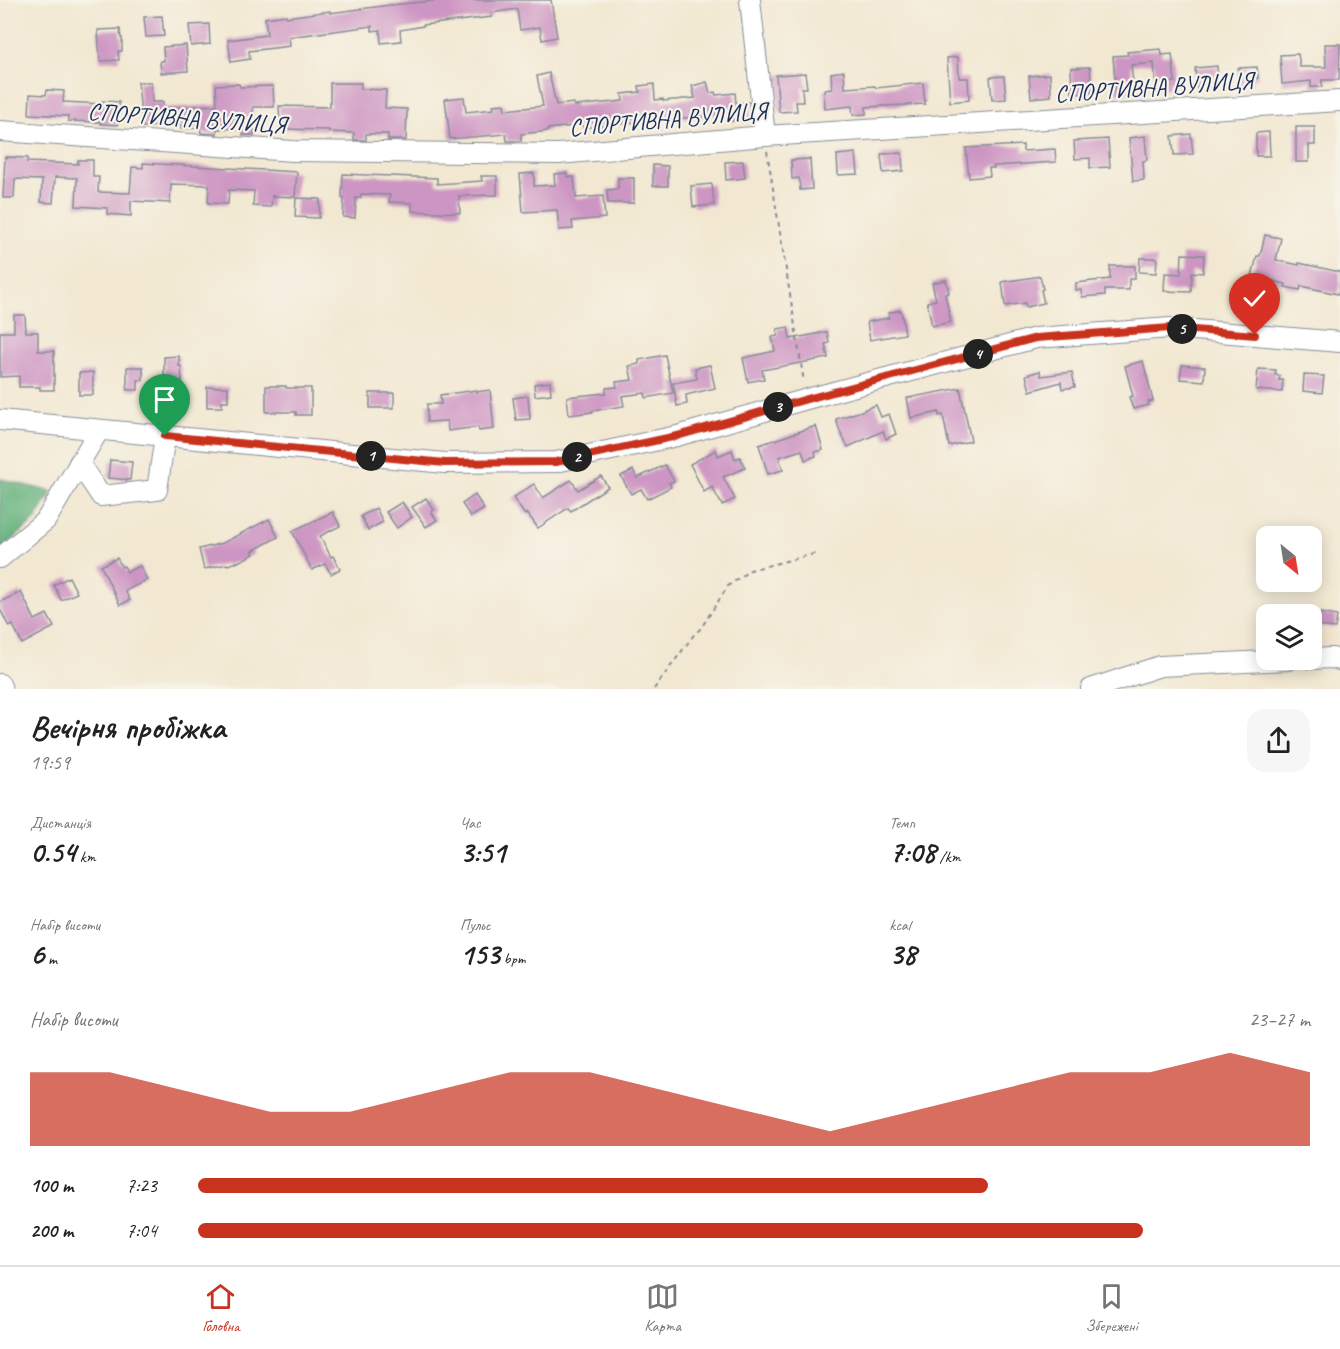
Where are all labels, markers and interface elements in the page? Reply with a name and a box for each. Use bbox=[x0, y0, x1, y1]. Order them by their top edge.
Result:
street label: СПОРТИВНА ВУЛИЦЯ bbox=[1054, 65, 1257, 109]
street label: СПОРТИВНА ВУЛИЦЯ bbox=[568, 95, 772, 143]
street label: СПОРТИВНА ВУЛИЦЯ bbox=[87, 96, 290, 140]
pin bbox=[1229, 273, 1280, 335]
icon: check bbox=[1238, 282, 1271, 315]
pin: 5 bbox=[1167, 314, 1197, 344]
text: 5 bbox=[1179, 319, 1185, 339]
pin: 4 bbox=[963, 339, 993, 369]
text: 4 bbox=[974, 344, 982, 364]
pin bbox=[139, 374, 190, 436]
icon: arrive bbox=[148, 383, 181, 416]
pin: 3 bbox=[763, 392, 793, 422]
text: 3 bbox=[774, 397, 782, 417]
pin: 1 bbox=[356, 441, 386, 471]
pin: 2 bbox=[562, 442, 592, 472]
text: 1 bbox=[367, 446, 375, 466]
text: 2 bbox=[573, 447, 581, 467]
north arrow bbox=[1256, 526, 1322, 592]
map controls bbox=[1256, 526, 1322, 670]
button: layers bbox=[1256, 604, 1322, 670]
text: Вечірня пробіжка bbox=[30, 706, 225, 748]
button: share bbox=[1247, 709, 1310, 772]
text: 19:59 bbox=[30, 750, 70, 775]
text: Дистанція bbox=[30, 813, 91, 833]
text: Час bbox=[460, 813, 481, 833]
text: Темп bbox=[889, 813, 915, 833]
text: 0.54 bbox=[30, 833, 76, 871]
text: 3:51 bbox=[460, 833, 506, 871]
text: 7:08 bbox=[889, 833, 936, 871]
text: km bbox=[76, 847, 95, 867]
text: /km bbox=[936, 847, 960, 867]
text: Набір висоти bbox=[30, 915, 100, 935]
text: Пульс bbox=[460, 915, 491, 935]
text: kcal bbox=[889, 915, 910, 935]
text: 6 bbox=[30, 935, 44, 973]
text: 153 bbox=[460, 935, 500, 973]
text: 38 bbox=[889, 935, 916, 973]
text: m bbox=[44, 949, 57, 969]
text: bpm bbox=[500, 949, 526, 969]
text: Набір висоти bbox=[30, 1007, 117, 1032]
text: 23–27 m bbox=[1249, 1007, 1310, 1032]
text: 100 m bbox=[30, 1173, 73, 1198]
text: 7:23 bbox=[126, 1173, 157, 1198]
text: 200 m bbox=[30, 1218, 73, 1243]
text: 7:04 bbox=[126, 1218, 157, 1243]
tab: Головна bbox=[202, 1280, 240, 1336]
tab: Карта bbox=[644, 1280, 681, 1336]
tab: Збережені bbox=[1086, 1280, 1138, 1336]

